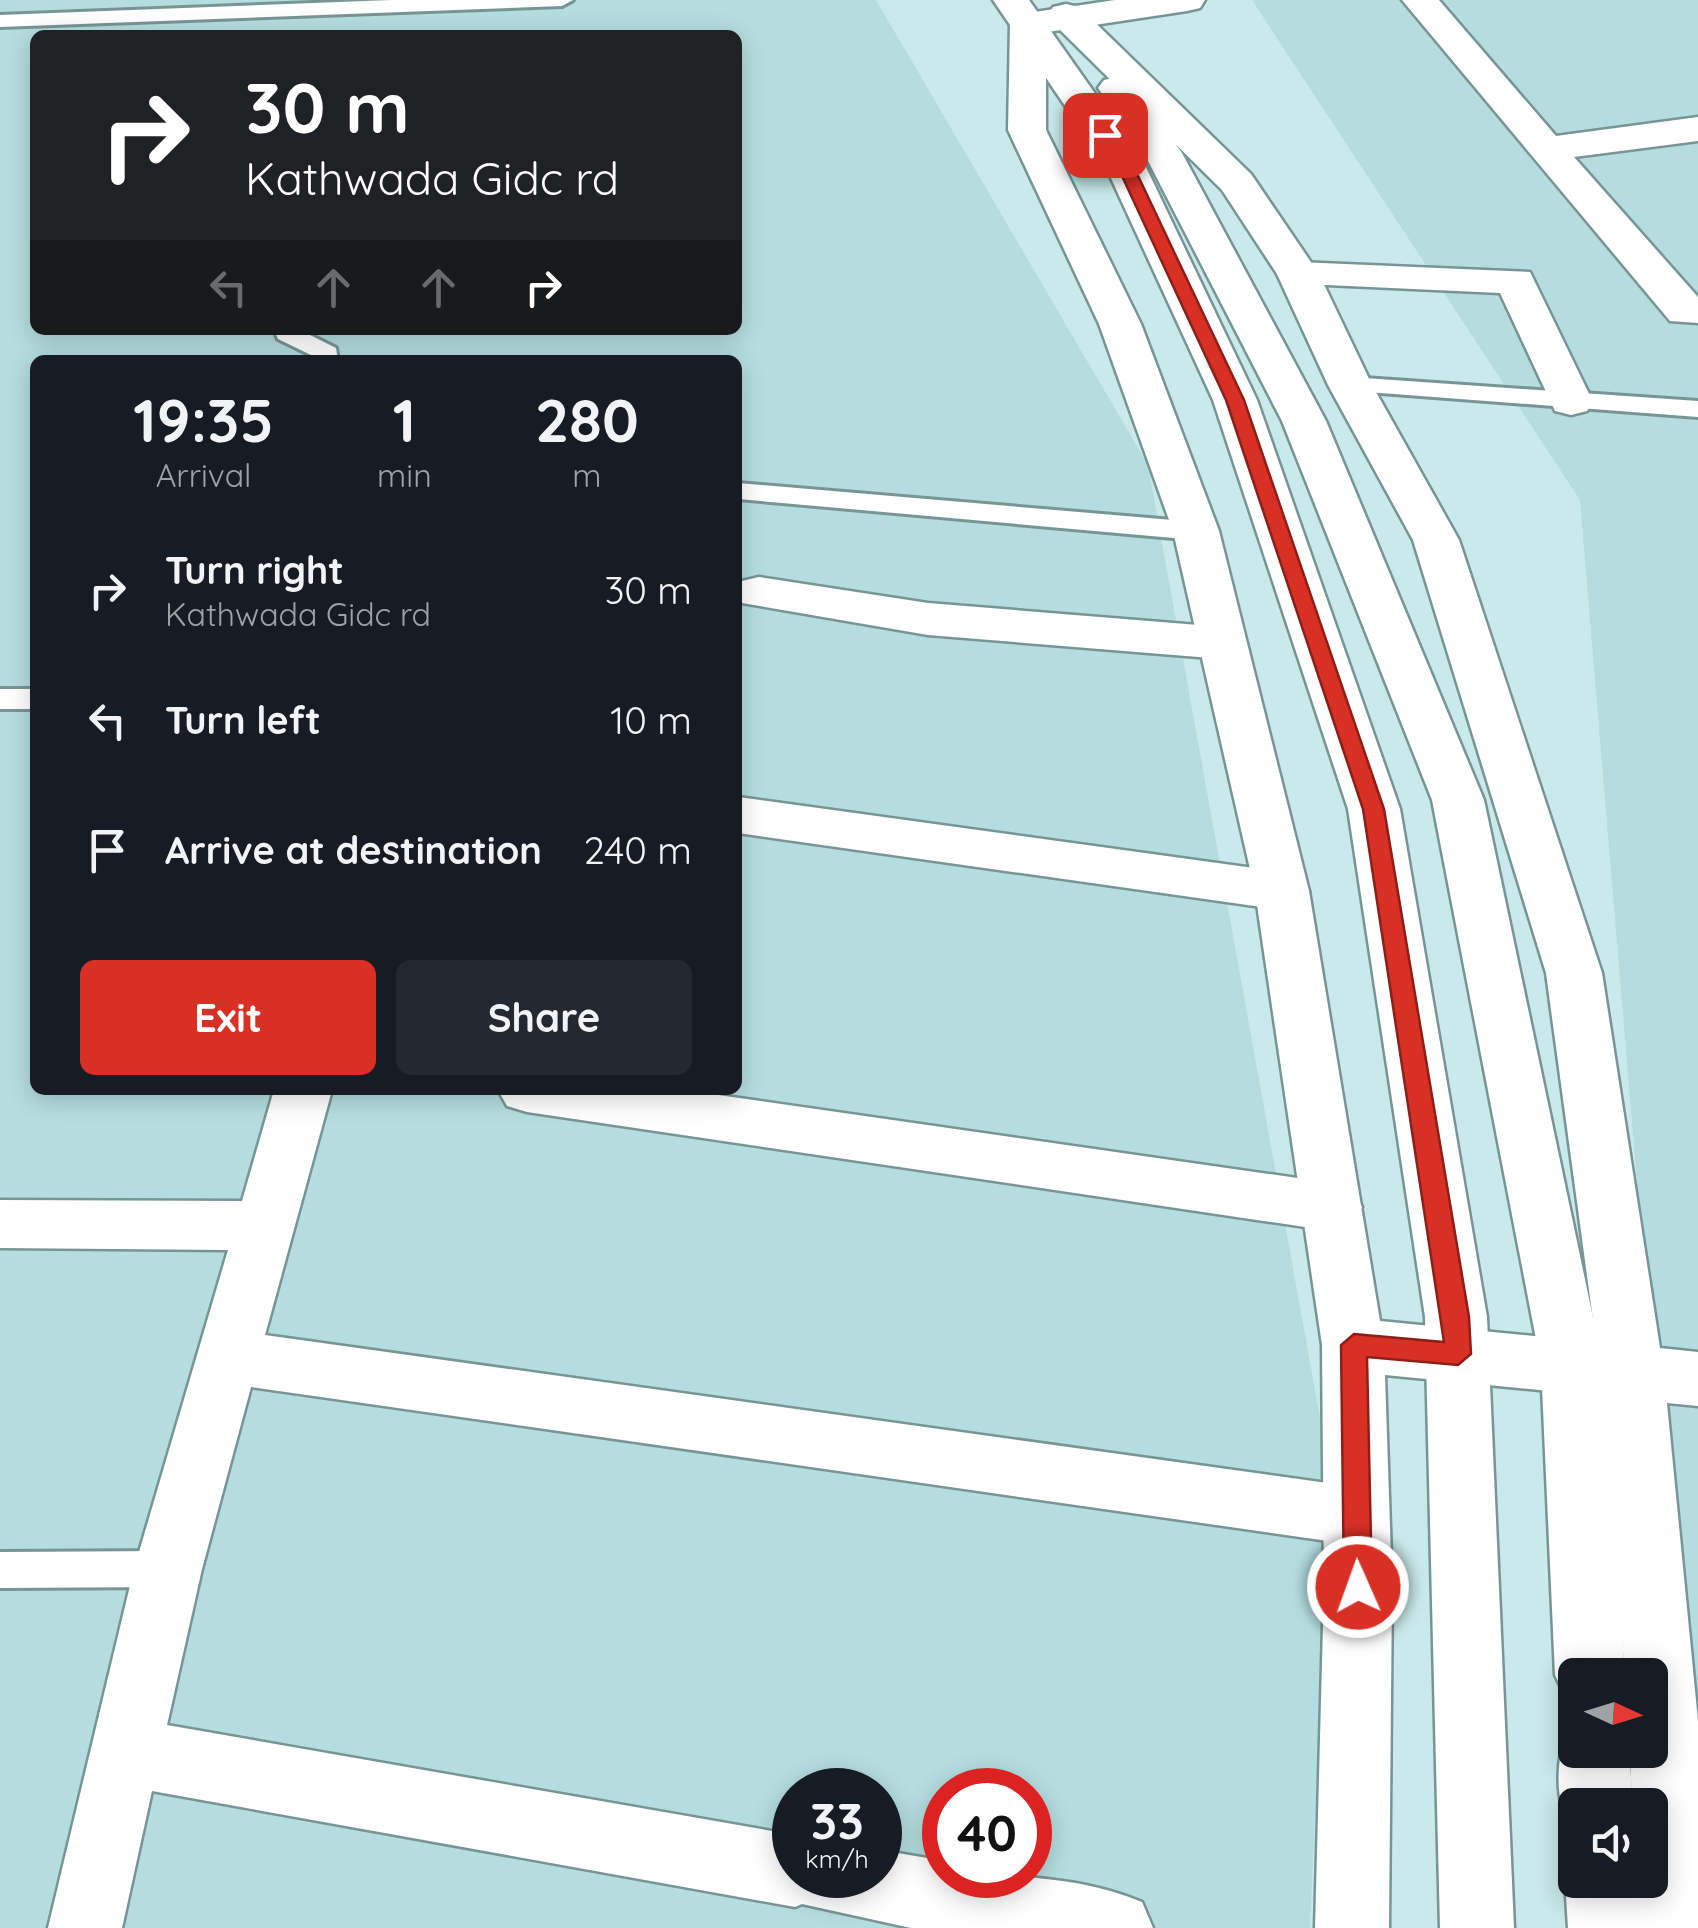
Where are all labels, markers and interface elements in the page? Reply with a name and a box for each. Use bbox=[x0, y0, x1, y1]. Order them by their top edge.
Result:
text: 30 m bbox=[245, 63, 410, 151]
icon: right bbox=[80, 70, 210, 200]
pin bbox=[1063, 93, 1148, 178]
icon: arrive bbox=[1078, 108, 1133, 163]
text: Kathwada Gidc rd bbox=[245, 150, 619, 206]
icon: left bbox=[201, 260, 256, 315]
icon: ahead bbox=[306, 260, 361, 315]
icon: ahead bbox=[411, 260, 466, 315]
icon: right bbox=[516, 260, 571, 315]
text: 19:35 bbox=[133, 382, 274, 457]
text: 1 bbox=[393, 382, 416, 457]
text: 280 bbox=[535, 382, 639, 457]
text: Arrival bbox=[156, 455, 251, 495]
text: min bbox=[377, 455, 432, 495]
text: m bbox=[572, 455, 601, 495]
text: Turn right bbox=[165, 546, 344, 594]
icon: right bbox=[80, 563, 135, 618]
text: 30 m bbox=[604, 566, 692, 614]
text: Kathwada Gidc rd bbox=[165, 594, 431, 634]
icon: left bbox=[80, 693, 135, 748]
text: Turn left bbox=[165, 696, 321, 744]
text: 10 m bbox=[610, 696, 692, 744]
icon: arrive bbox=[80, 823, 135, 878]
text: Arrive at destination bbox=[165, 826, 542, 874]
text: 240 m bbox=[584, 826, 692, 874]
button: Exit bbox=[80, 960, 376, 1075]
button: Share bbox=[396, 960, 692, 1075]
position arrow bbox=[1306, 1535, 1410, 1639]
north arrow bbox=[1558, 1658, 1668, 1768]
map controls bbox=[1558, 1658, 1668, 1898]
speed limit sign: 40 bbox=[922, 1768, 1052, 1898]
button: sound bbox=[1558, 1788, 1668, 1898]
text: 33 bbox=[810, 1789, 864, 1852]
text: km/h bbox=[805, 1843, 869, 1874]

